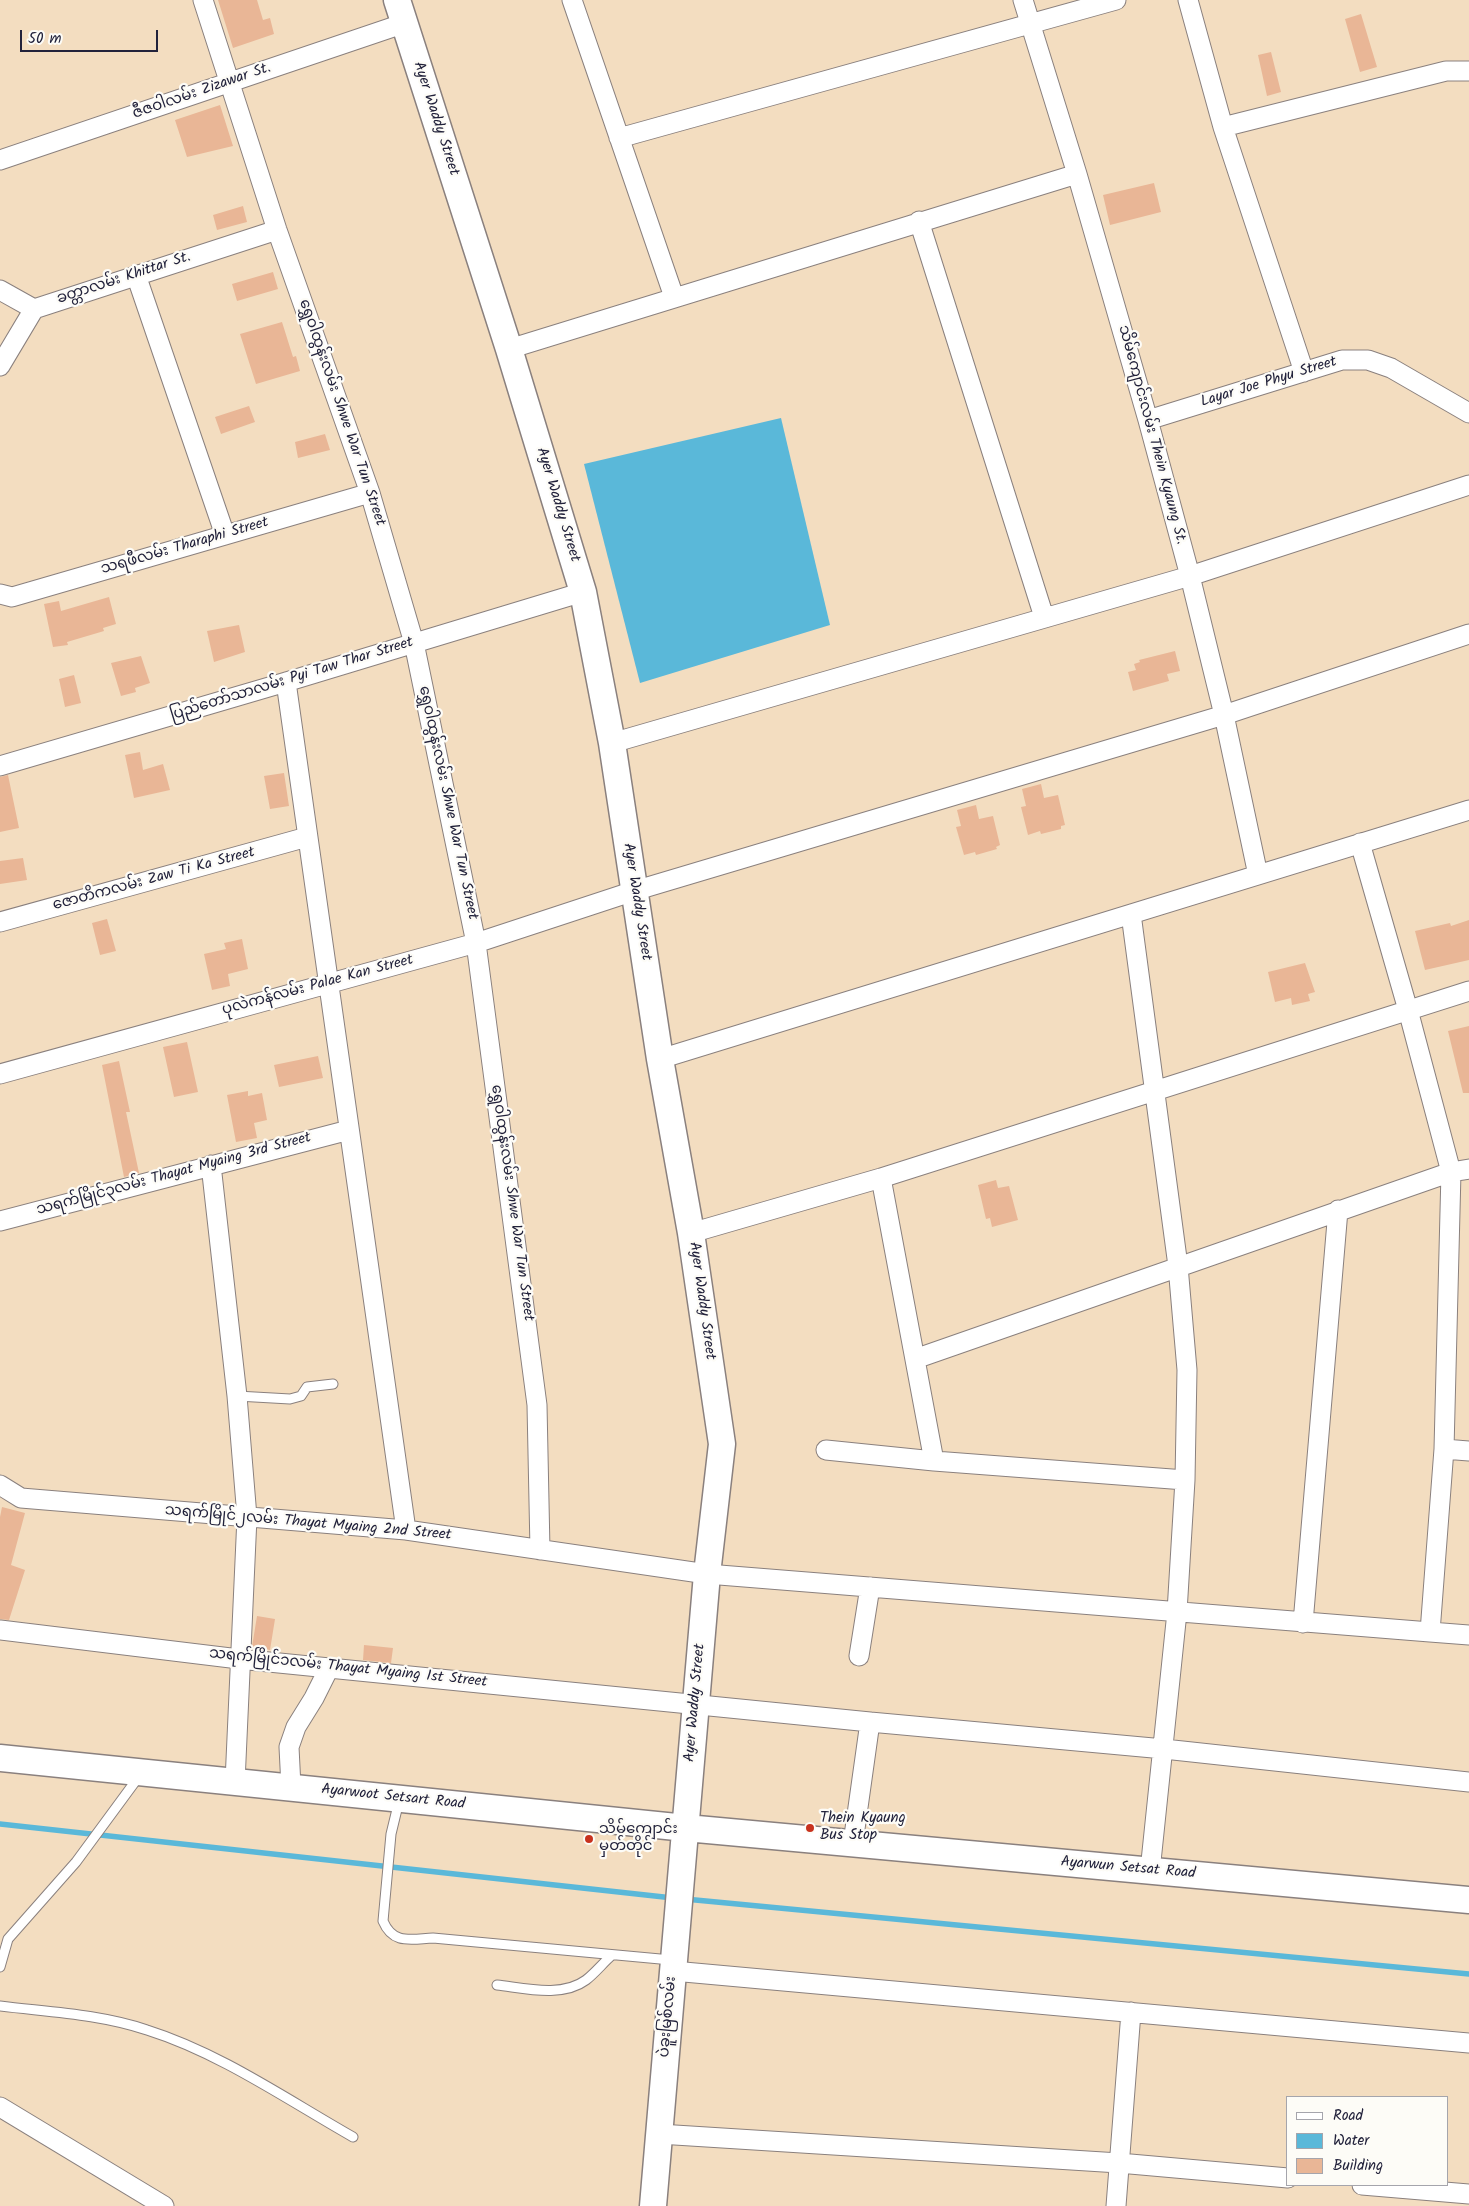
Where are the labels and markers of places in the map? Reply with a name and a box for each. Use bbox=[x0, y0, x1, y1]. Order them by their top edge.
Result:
place label: Thein Kyaung Bus Stop bbox=[820, 1810, 906, 1845]
place label: သိမ်ကျောင်း မှတ်တိုင် bbox=[599, 1821, 678, 1856]
marker: Thein Kyaung Bus Stop bbox=[804, 1822, 816, 1834]
marker: သိမ်ကျောင်း မှတ်တိုင် bbox=[583, 1833, 595, 1845]

